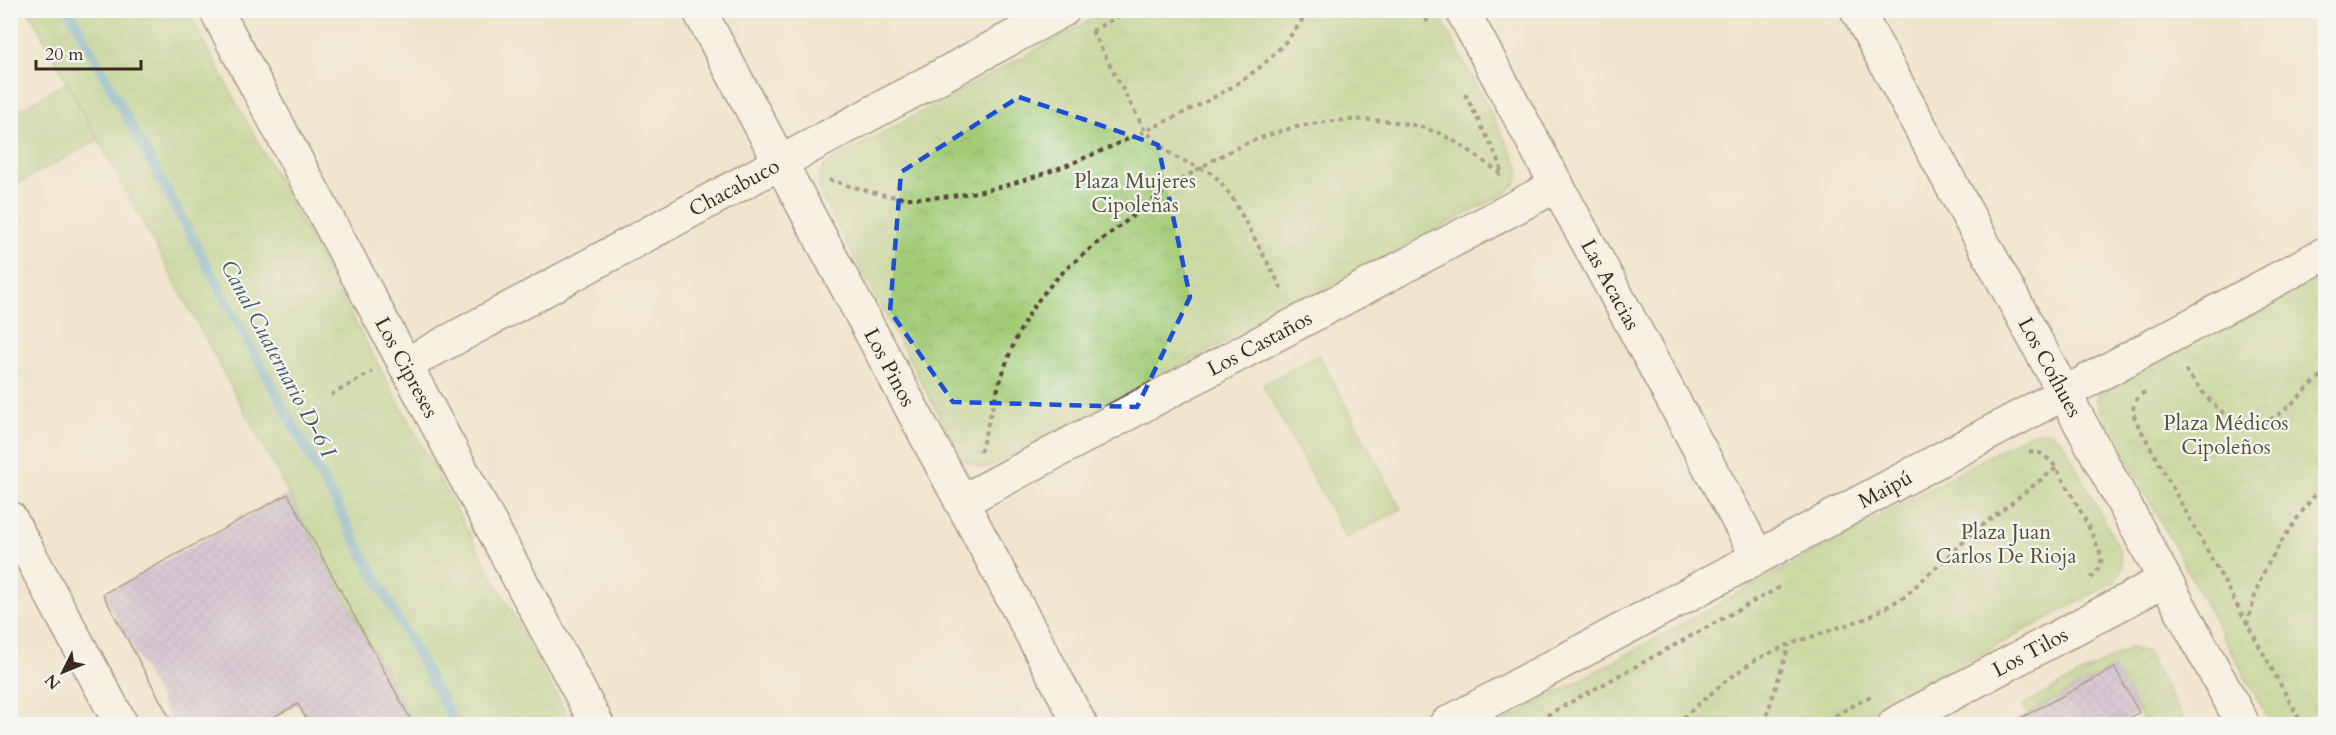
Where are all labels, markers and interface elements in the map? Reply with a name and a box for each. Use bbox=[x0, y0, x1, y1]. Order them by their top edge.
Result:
scale bar bbox=[36, 33, 141, 71]
text: 20 m bbox=[45, 42, 84, 67]
street label: Chacabuco bbox=[684, 152, 785, 224]
park label: Plaza Mujeres Cipoleñas bbox=[1074, 167, 1196, 220]
street label: Las Acacias bbox=[1574, 234, 1647, 335]
water label: Canal Cuaternario D-6 I bbox=[213, 255, 344, 464]
street label: Los Castaños bbox=[1202, 304, 1317, 384]
street label: Los Cipreses bbox=[367, 312, 445, 423]
street label: Los Coíhues bbox=[2011, 312, 2088, 423]
street label: Los Pinos bbox=[856, 323, 922, 412]
park label: Plaza Médicos Cipoleños bbox=[2163, 409, 2289, 462]
street label: Maipú bbox=[1853, 463, 1917, 516]
park label: Plaza Juan Carlos De Rioja bbox=[1935, 518, 2077, 571]
street label: Los Tilos bbox=[1987, 620, 2073, 684]
north arrow bbox=[33, 642, 93, 702]
text: N bbox=[40, 669, 66, 694]

